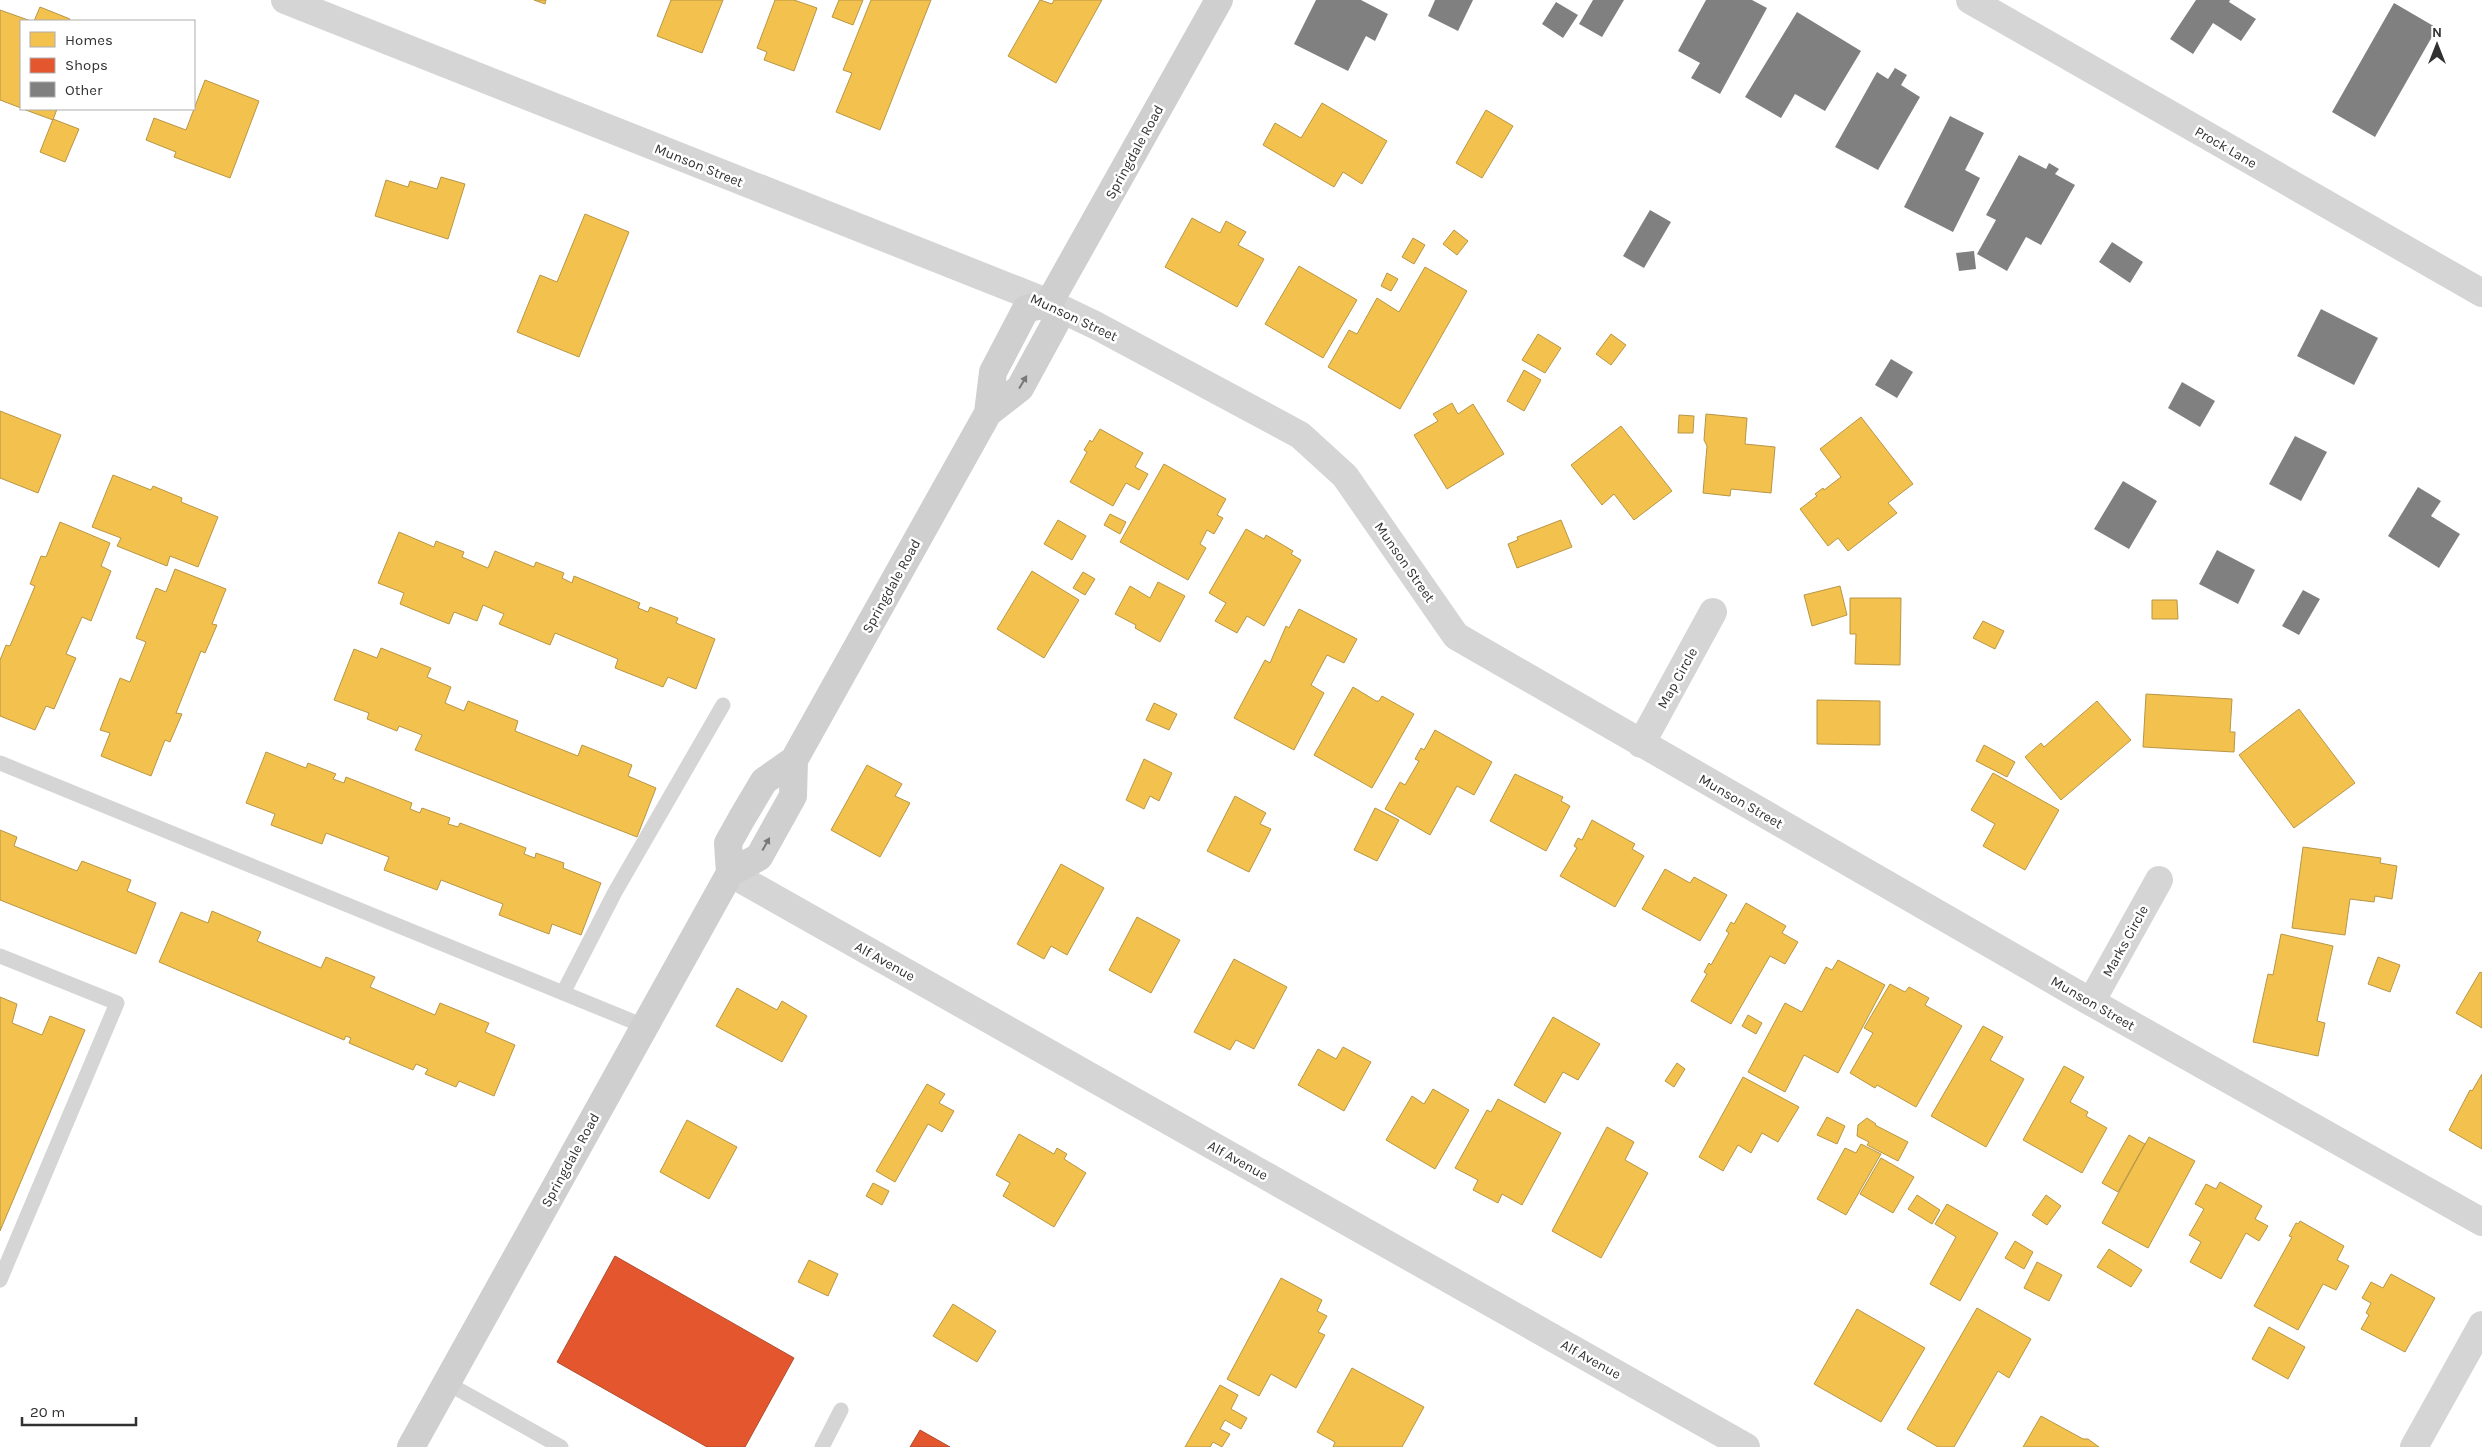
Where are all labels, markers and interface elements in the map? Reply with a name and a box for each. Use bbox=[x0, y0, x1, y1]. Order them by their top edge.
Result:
legend bbox=[20, 20, 195, 110]
north arrow bbox=[2412, 20, 2462, 70]
text: N bbox=[2432, 24, 2442, 41]
text: Homes bbox=[65, 31, 113, 49]
text: Shops bbox=[65, 56, 108, 74]
text: Other bbox=[65, 81, 103, 99]
street label: Springdale Road bbox=[1102, 102, 1167, 202]
street label: Prock Lane bbox=[2192, 123, 2260, 172]
street label: Munson Street bbox=[652, 140, 746, 191]
street label: Munson Street bbox=[1028, 290, 1120, 345]
one-way arrow bbox=[1018, 375, 1027, 388]
street label: Munson Street bbox=[1371, 519, 1439, 606]
street label: Springdale Road bbox=[859, 536, 924, 636]
street label: Map Circle bbox=[1654, 645, 1701, 712]
street label: Munson Street bbox=[1696, 771, 1786, 832]
one-way arrow bbox=[762, 837, 771, 850]
street label: Marks Circle bbox=[2099, 902, 2152, 980]
street label: Alf Avenue bbox=[852, 938, 918, 985]
street label: Munson Street bbox=[2048, 973, 2138, 1034]
street label: Springdale Road bbox=[538, 1110, 603, 1210]
street label: Alf Avenue bbox=[1205, 1137, 1271, 1184]
street label: Alf Avenue bbox=[1558, 1336, 1624, 1383]
scale bar bbox=[22, 1394, 136, 1426]
text: 20 m bbox=[30, 1403, 65, 1421]

